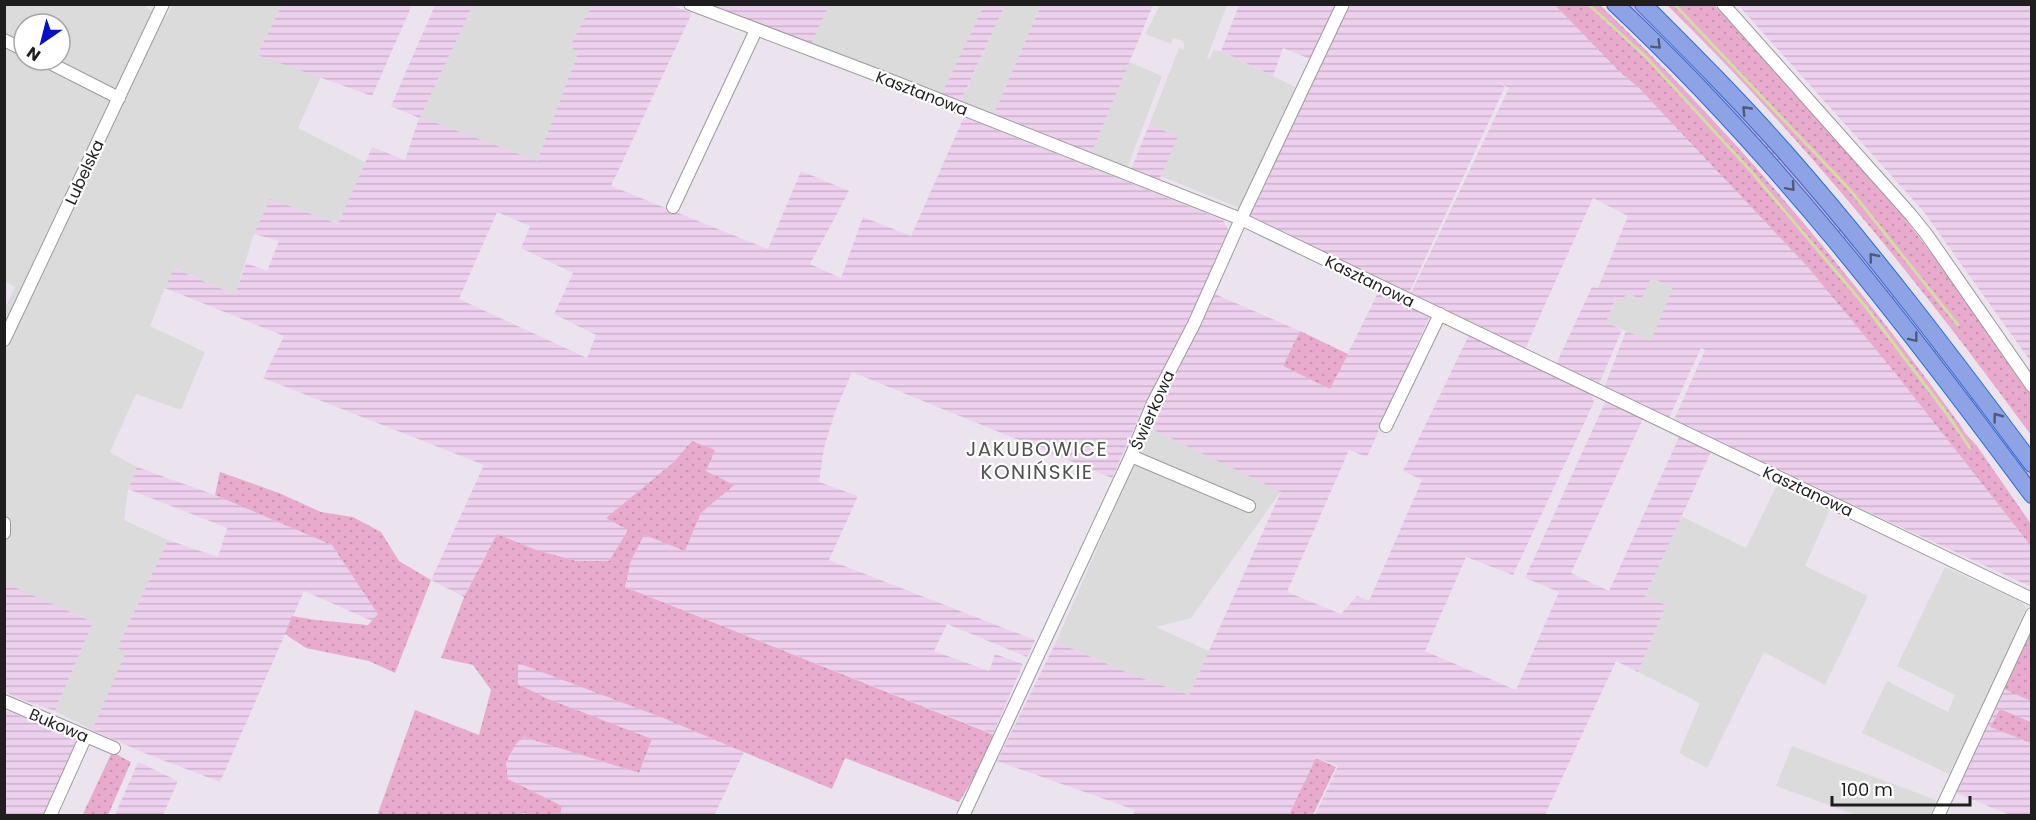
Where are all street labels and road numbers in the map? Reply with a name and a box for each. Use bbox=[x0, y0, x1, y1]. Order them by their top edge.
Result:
street label: Kasztanowa bbox=[872, 65, 971, 122]
street label: Lubelska bbox=[59, 136, 110, 208]
street label: Kasztanowa bbox=[1321, 250, 1418, 313]
street label: Świerkowa bbox=[1125, 367, 1180, 454]
street label: Kasztanowa bbox=[1759, 461, 1857, 522]
street label: Bukowa bbox=[26, 703, 92, 748]

